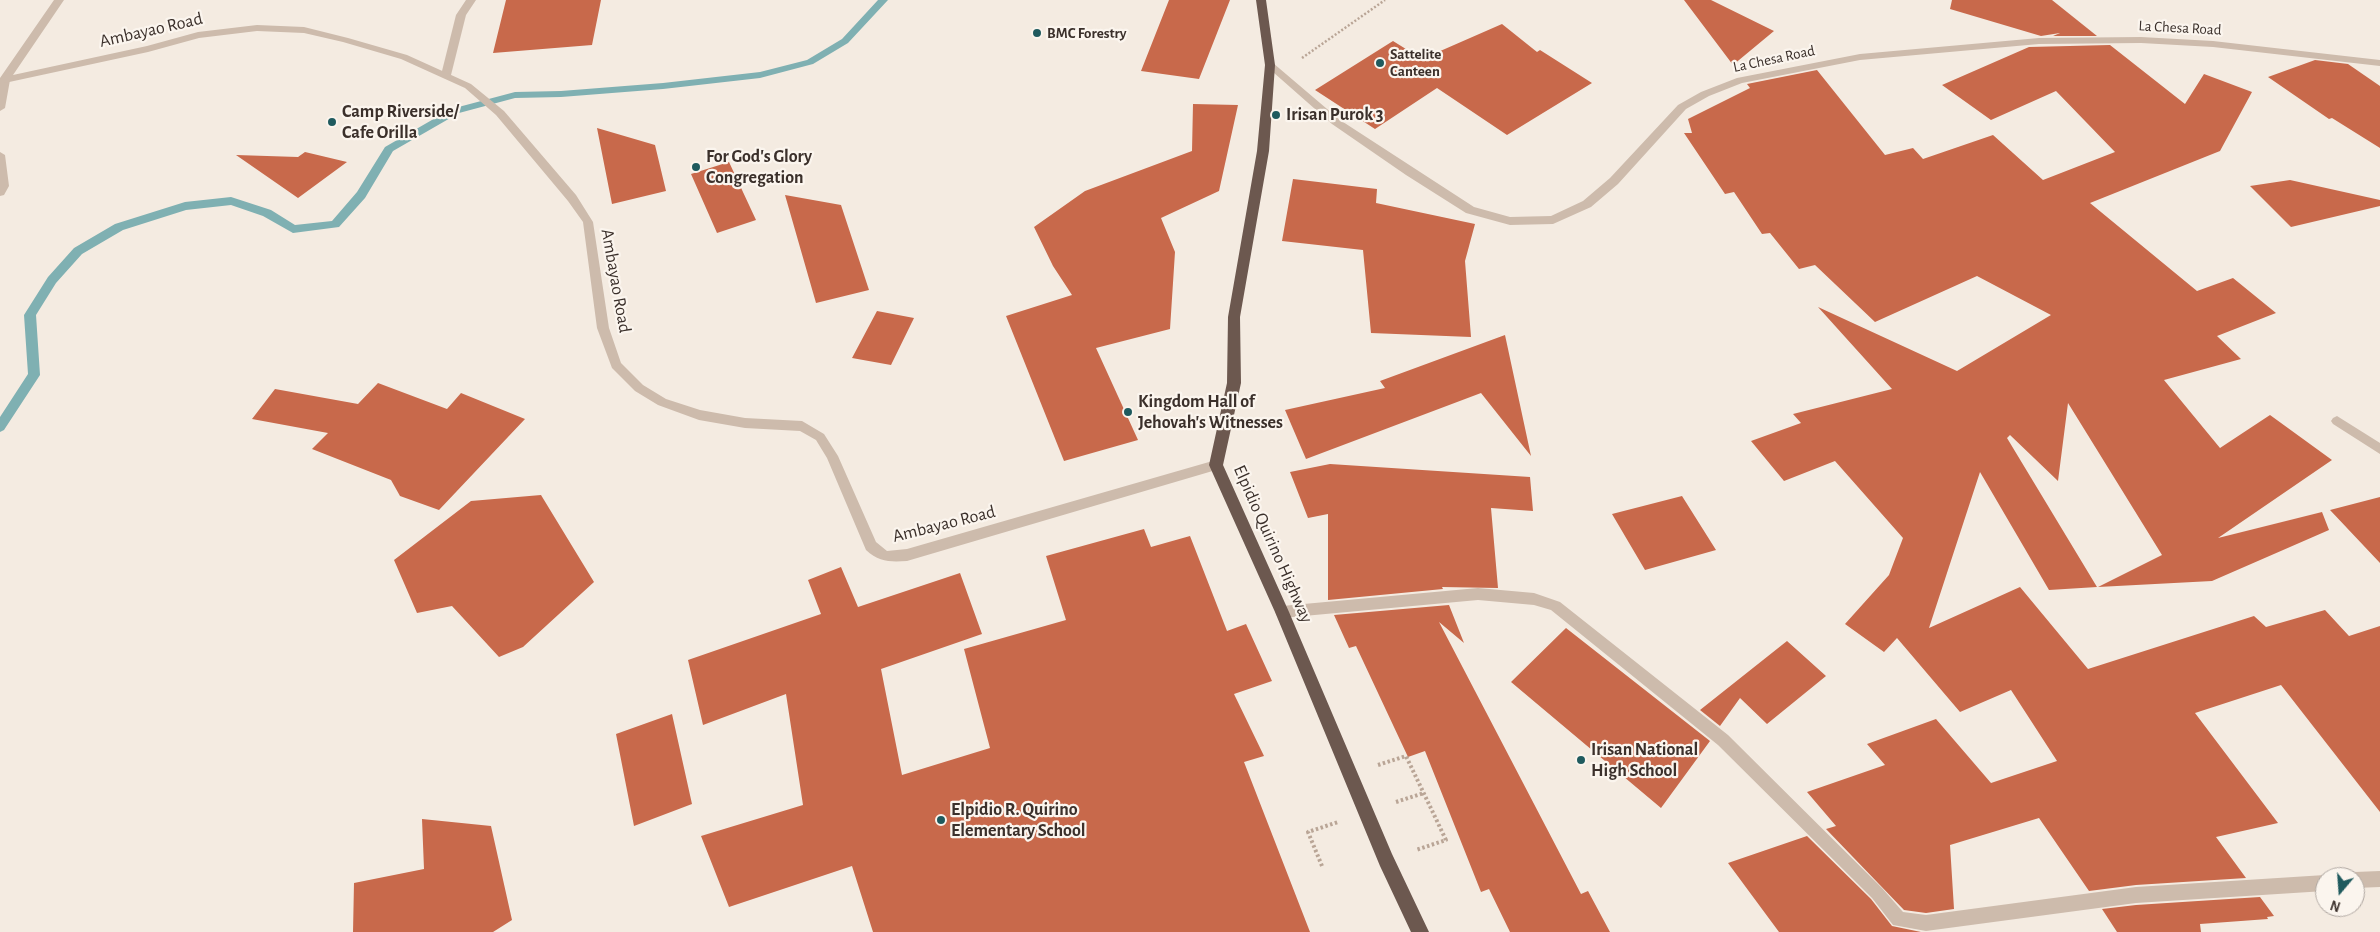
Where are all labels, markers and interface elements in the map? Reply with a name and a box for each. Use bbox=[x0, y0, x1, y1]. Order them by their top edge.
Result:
street label: Ambayao Road bbox=[97, 8, 205, 52]
street label: La Chesa Road bbox=[2138, 17, 2222, 39]
place label: BMC Forestry bbox=[1047, 24, 1127, 42]
marker: BMC Forestry bbox=[1031, 27, 1043, 39]
street label: La Chesa Road bbox=[1732, 42, 1816, 76]
place label: Sattelite Canteen bbox=[1390, 45, 1441, 80]
marker: Sattelite Canteen bbox=[1374, 57, 1386, 69]
place label: Camp Riverside/ Cafe Orilla bbox=[342, 101, 459, 144]
place label: Irisan Purok 3 bbox=[1286, 104, 1384, 126]
marker: Irisan Purok 3 bbox=[1270, 109, 1282, 121]
marker: Camp Riverside/ Cafe Orilla bbox=[326, 116, 338, 128]
place label: For God's Glory Congregation bbox=[706, 146, 812, 188]
marker: For God's Glory Congregation bbox=[690, 161, 702, 173]
street label: Ambayao Road bbox=[596, 227, 636, 335]
place label: Kingdom Hall of Jehovah's Witnesses bbox=[1138, 391, 1283, 434]
marker: Kingdom Hall of Jehovah's Witnesses bbox=[1122, 406, 1134, 418]
street label: Elpidio Quirino Highway bbox=[1228, 462, 1318, 626]
street label: Ambayao Road bbox=[890, 501, 998, 547]
place label: Irisan National High School bbox=[1591, 739, 1698, 782]
marker: Irisan National High School bbox=[1575, 754, 1587, 766]
place label: Elpidio R. Quirino Elementary School bbox=[951, 799, 1086, 842]
marker: Elpidio R. Quirino Elementary School bbox=[935, 814, 947, 826]
north arrow bbox=[2315, 867, 2365, 917]
text: N bbox=[2329, 897, 2342, 913]

